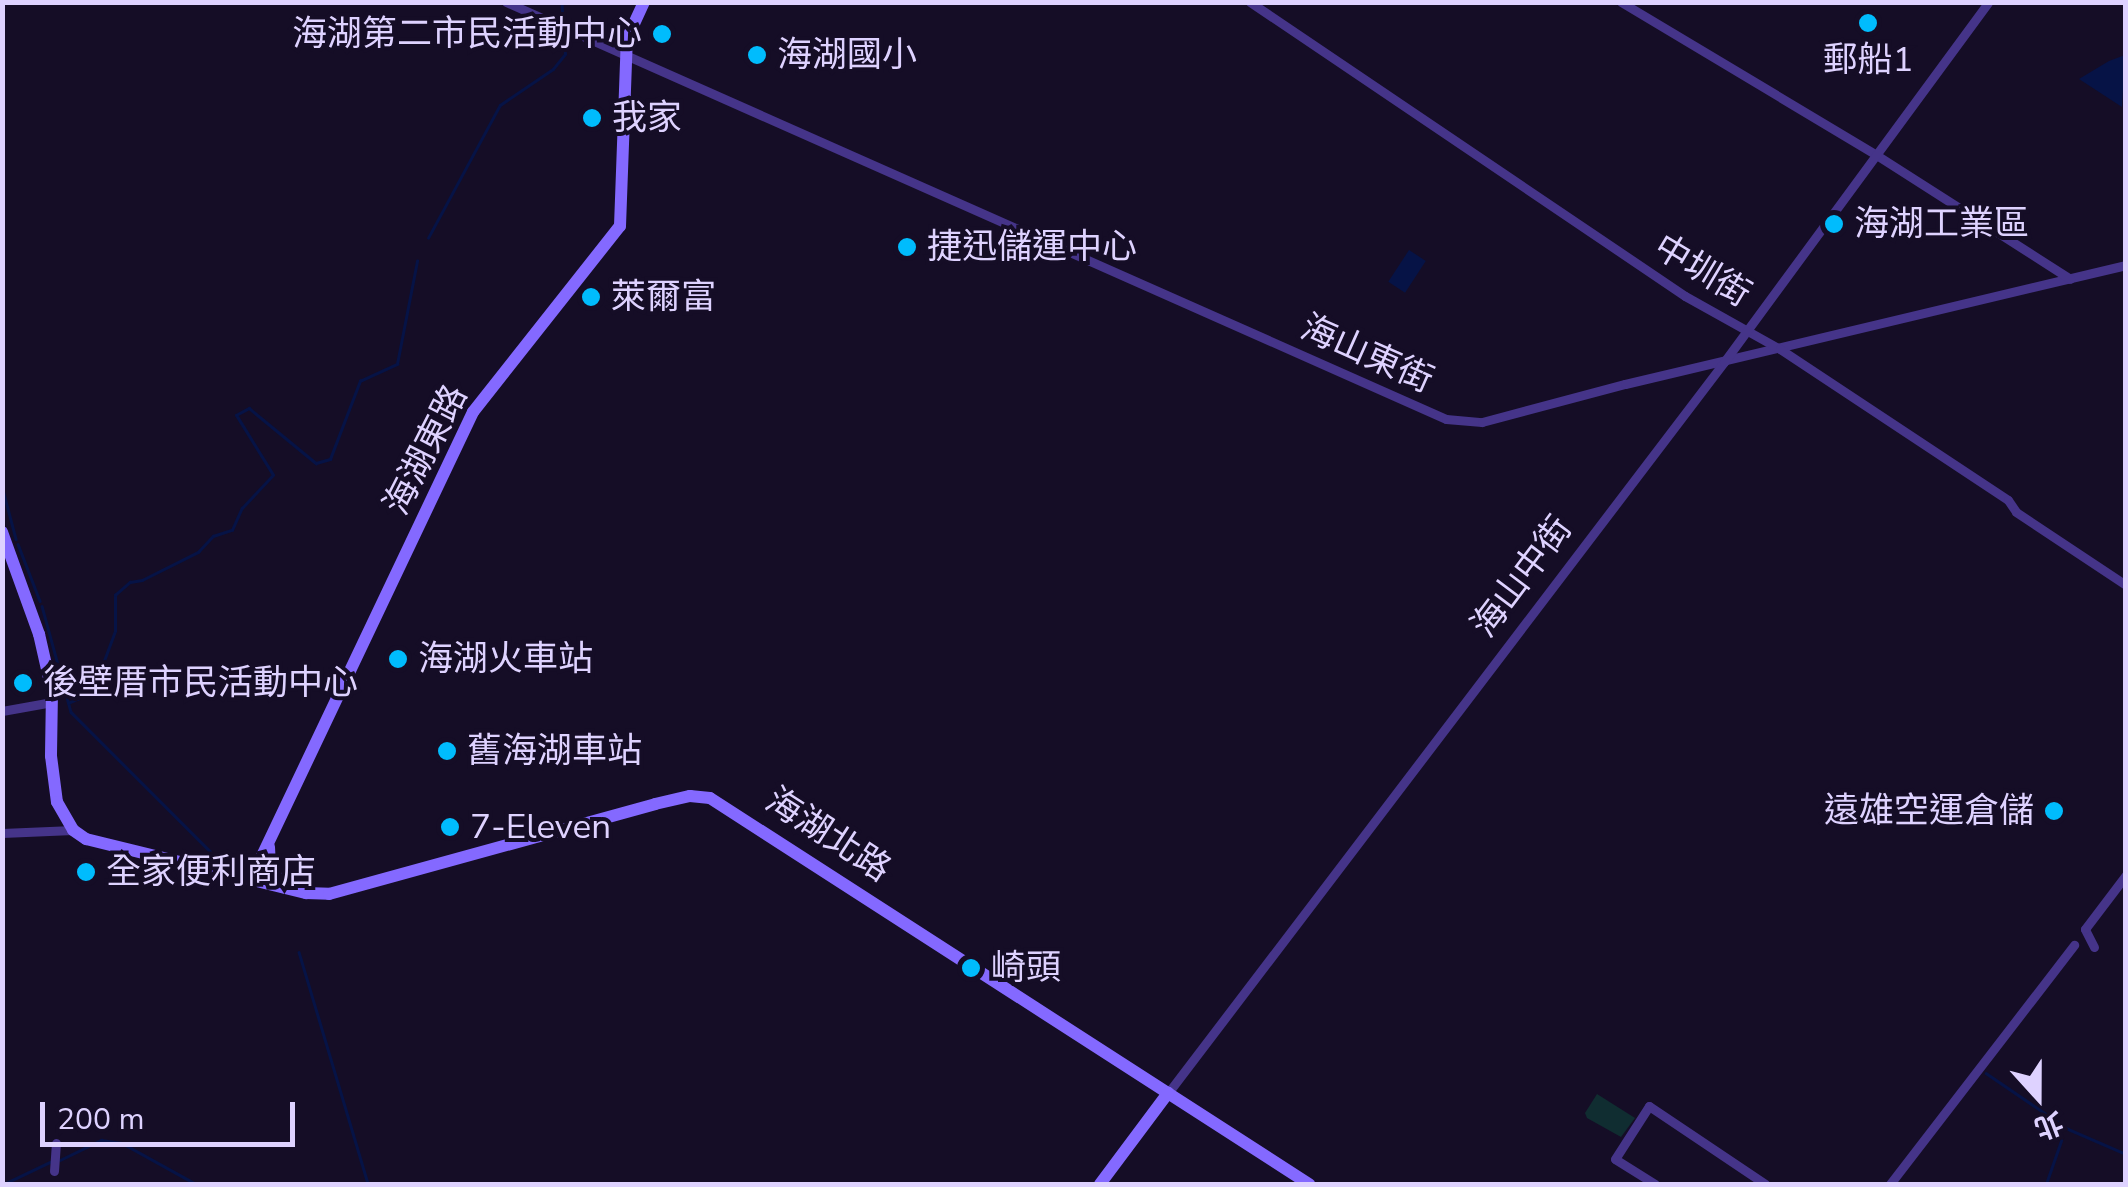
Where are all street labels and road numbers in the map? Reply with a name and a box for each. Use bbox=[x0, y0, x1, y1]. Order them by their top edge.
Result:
street label: 中圳街 bbox=[1646, 226, 1758, 316]
street label: 海山東街 bbox=[1295, 306, 1439, 402]
street label: 海湖東路 bbox=[376, 378, 476, 522]
street label: 海山中街 bbox=[1463, 508, 1581, 646]
street label: 海湖北路 bbox=[758, 779, 898, 891]

